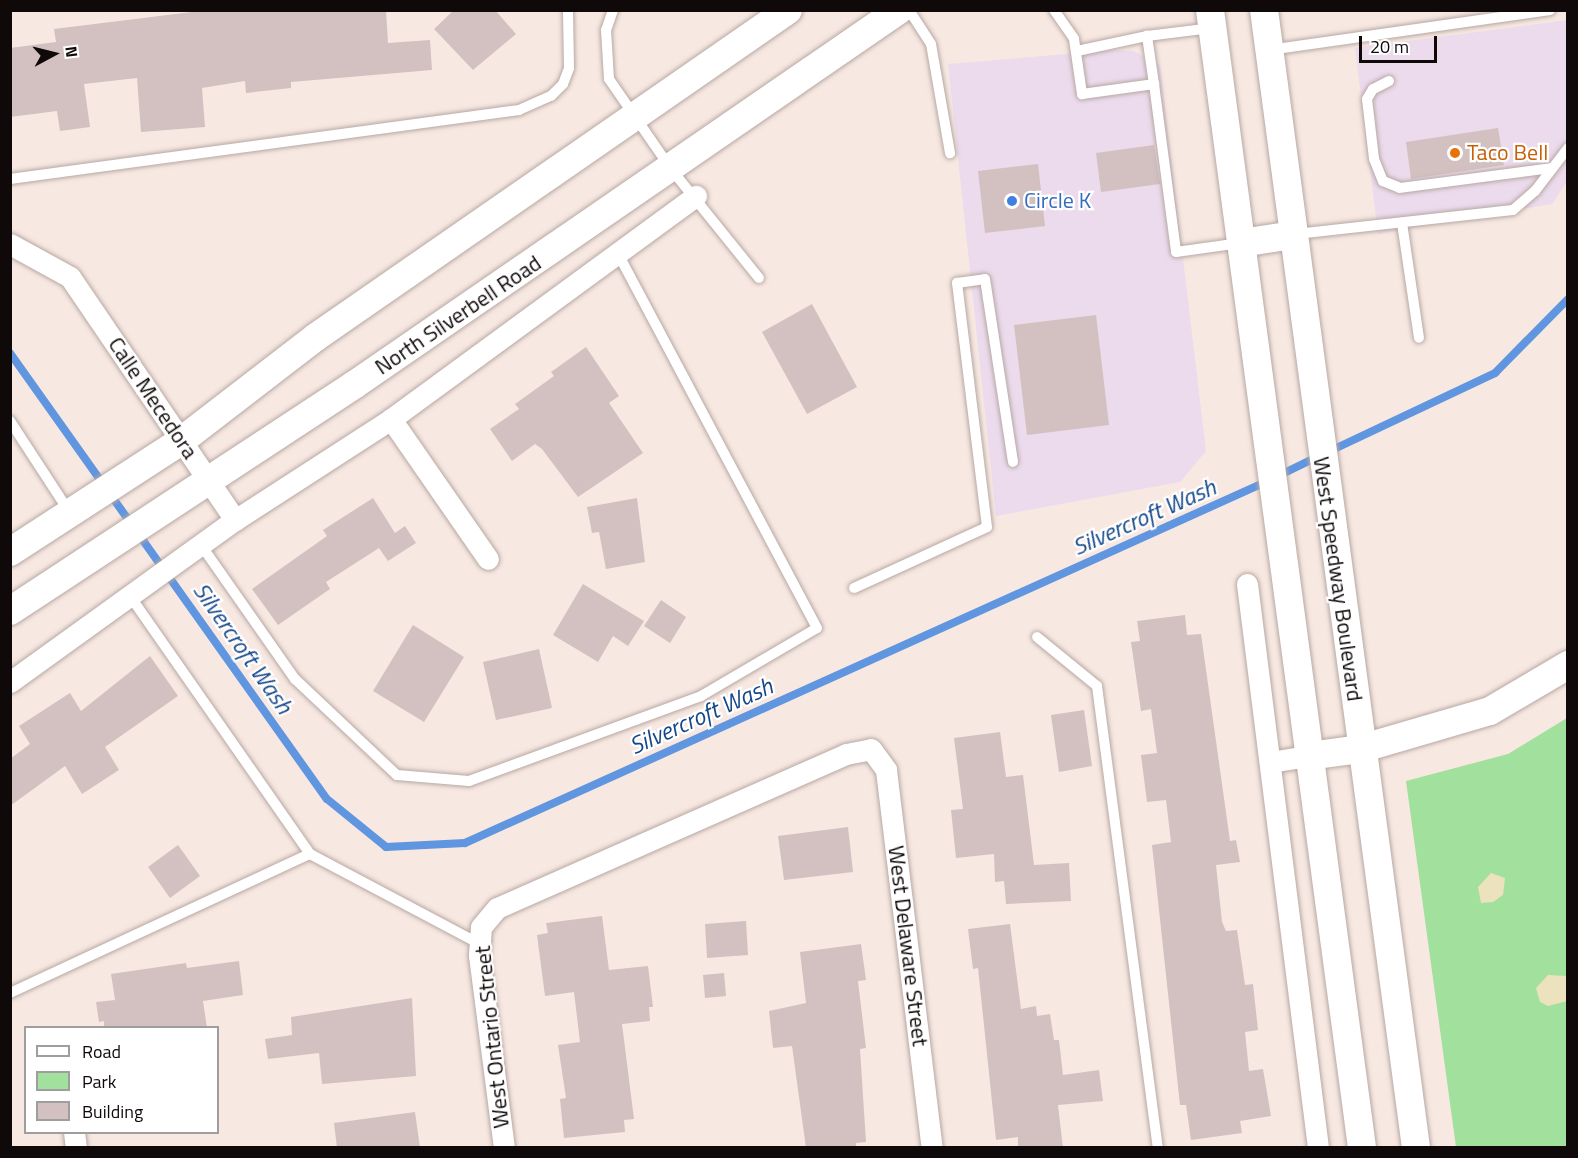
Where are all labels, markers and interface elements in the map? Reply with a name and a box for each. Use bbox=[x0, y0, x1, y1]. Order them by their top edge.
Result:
north arrow bbox=[24, 24, 84, 84]
scale bar bbox=[1362, 24, 1440, 62]
text: 20 m bbox=[1370, 33, 1409, 60]
text: N bbox=[59, 45, 84, 59]
place label: Taco Bell bbox=[1467, 140, 1548, 166]
marker: Taco Bell bbox=[1448, 146, 1462, 160]
place label: Circle K bbox=[1024, 188, 1091, 214]
marker: Circle K bbox=[1005, 194, 1019, 208]
street label: North Silverbell Road bbox=[370, 250, 546, 380]
street label: Calle Mecedora bbox=[103, 332, 203, 464]
street label: West Speedway Boulevard bbox=[1308, 455, 1368, 703]
water label: Silvercroft Wash bbox=[1068, 473, 1220, 561]
water label: Silvercroft Wash bbox=[187, 577, 299, 719]
water label: Silvercroft Wash bbox=[625, 672, 777, 760]
street label: West Delaware Street bbox=[883, 844, 933, 1048]
street label: West Ontario Street bbox=[469, 944, 515, 1130]
legend bbox=[24, 1026, 219, 1134]
text: Road bbox=[82, 1038, 121, 1065]
text: Park bbox=[82, 1068, 116, 1095]
text: Building bbox=[82, 1098, 143, 1125]

